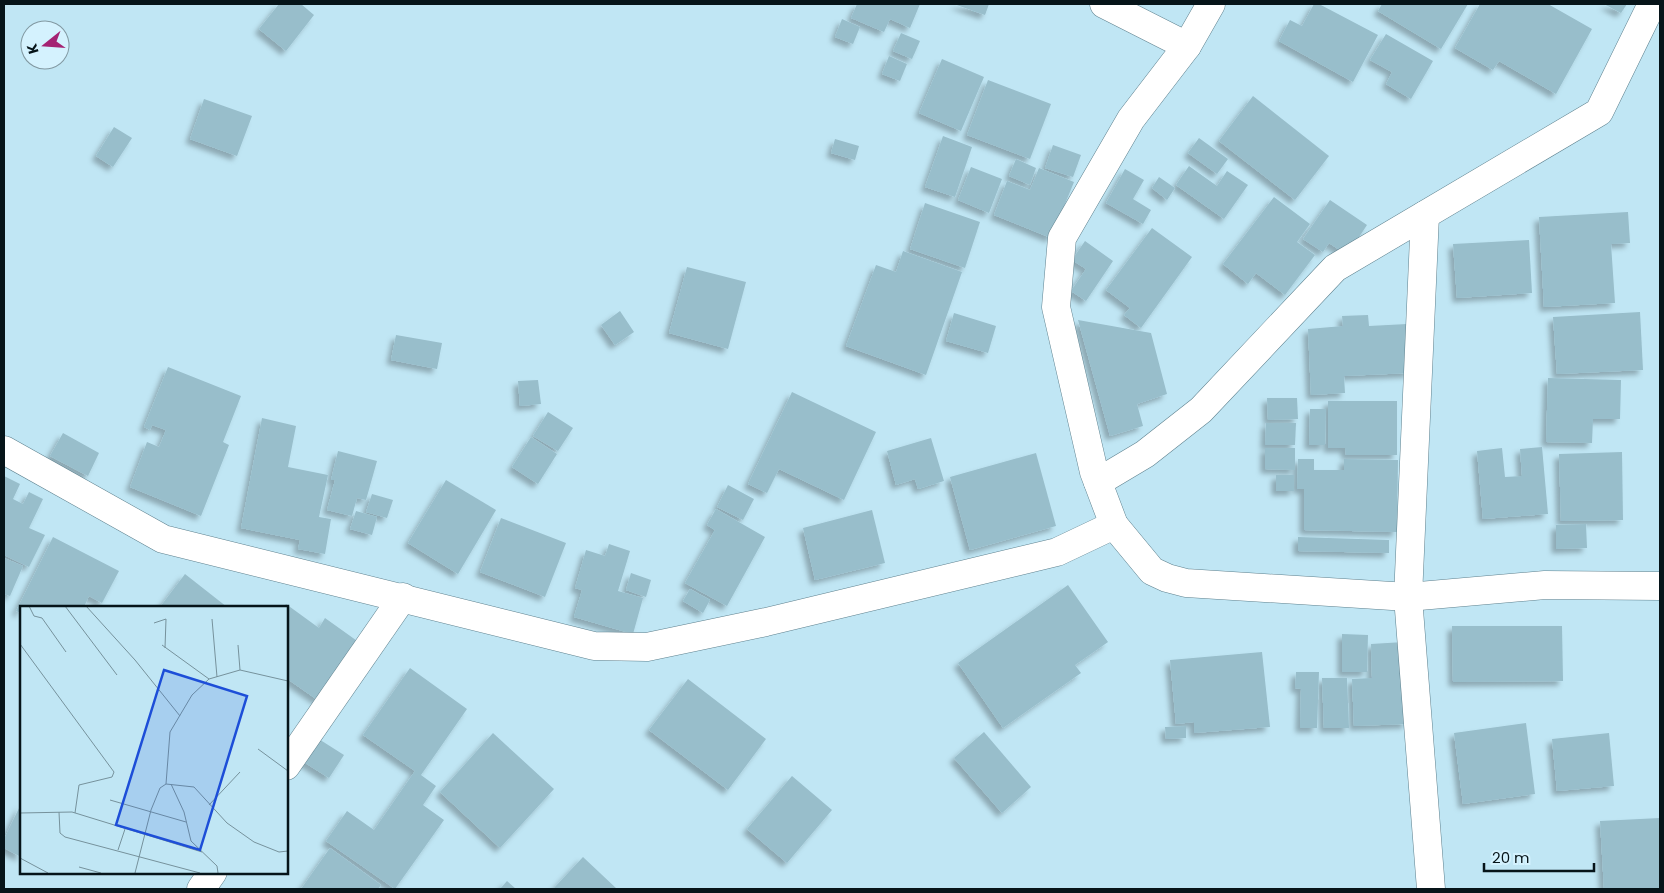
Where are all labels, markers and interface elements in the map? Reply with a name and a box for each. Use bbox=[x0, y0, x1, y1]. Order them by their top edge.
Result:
north arrow bbox=[20, 20, 70, 70]
text: K bbox=[22, 41, 44, 56]
inset map bbox=[20, 606, 288, 873]
scale bar bbox=[1484, 840, 1594, 872]
text: 20 m bbox=[1492, 847, 1530, 868]

